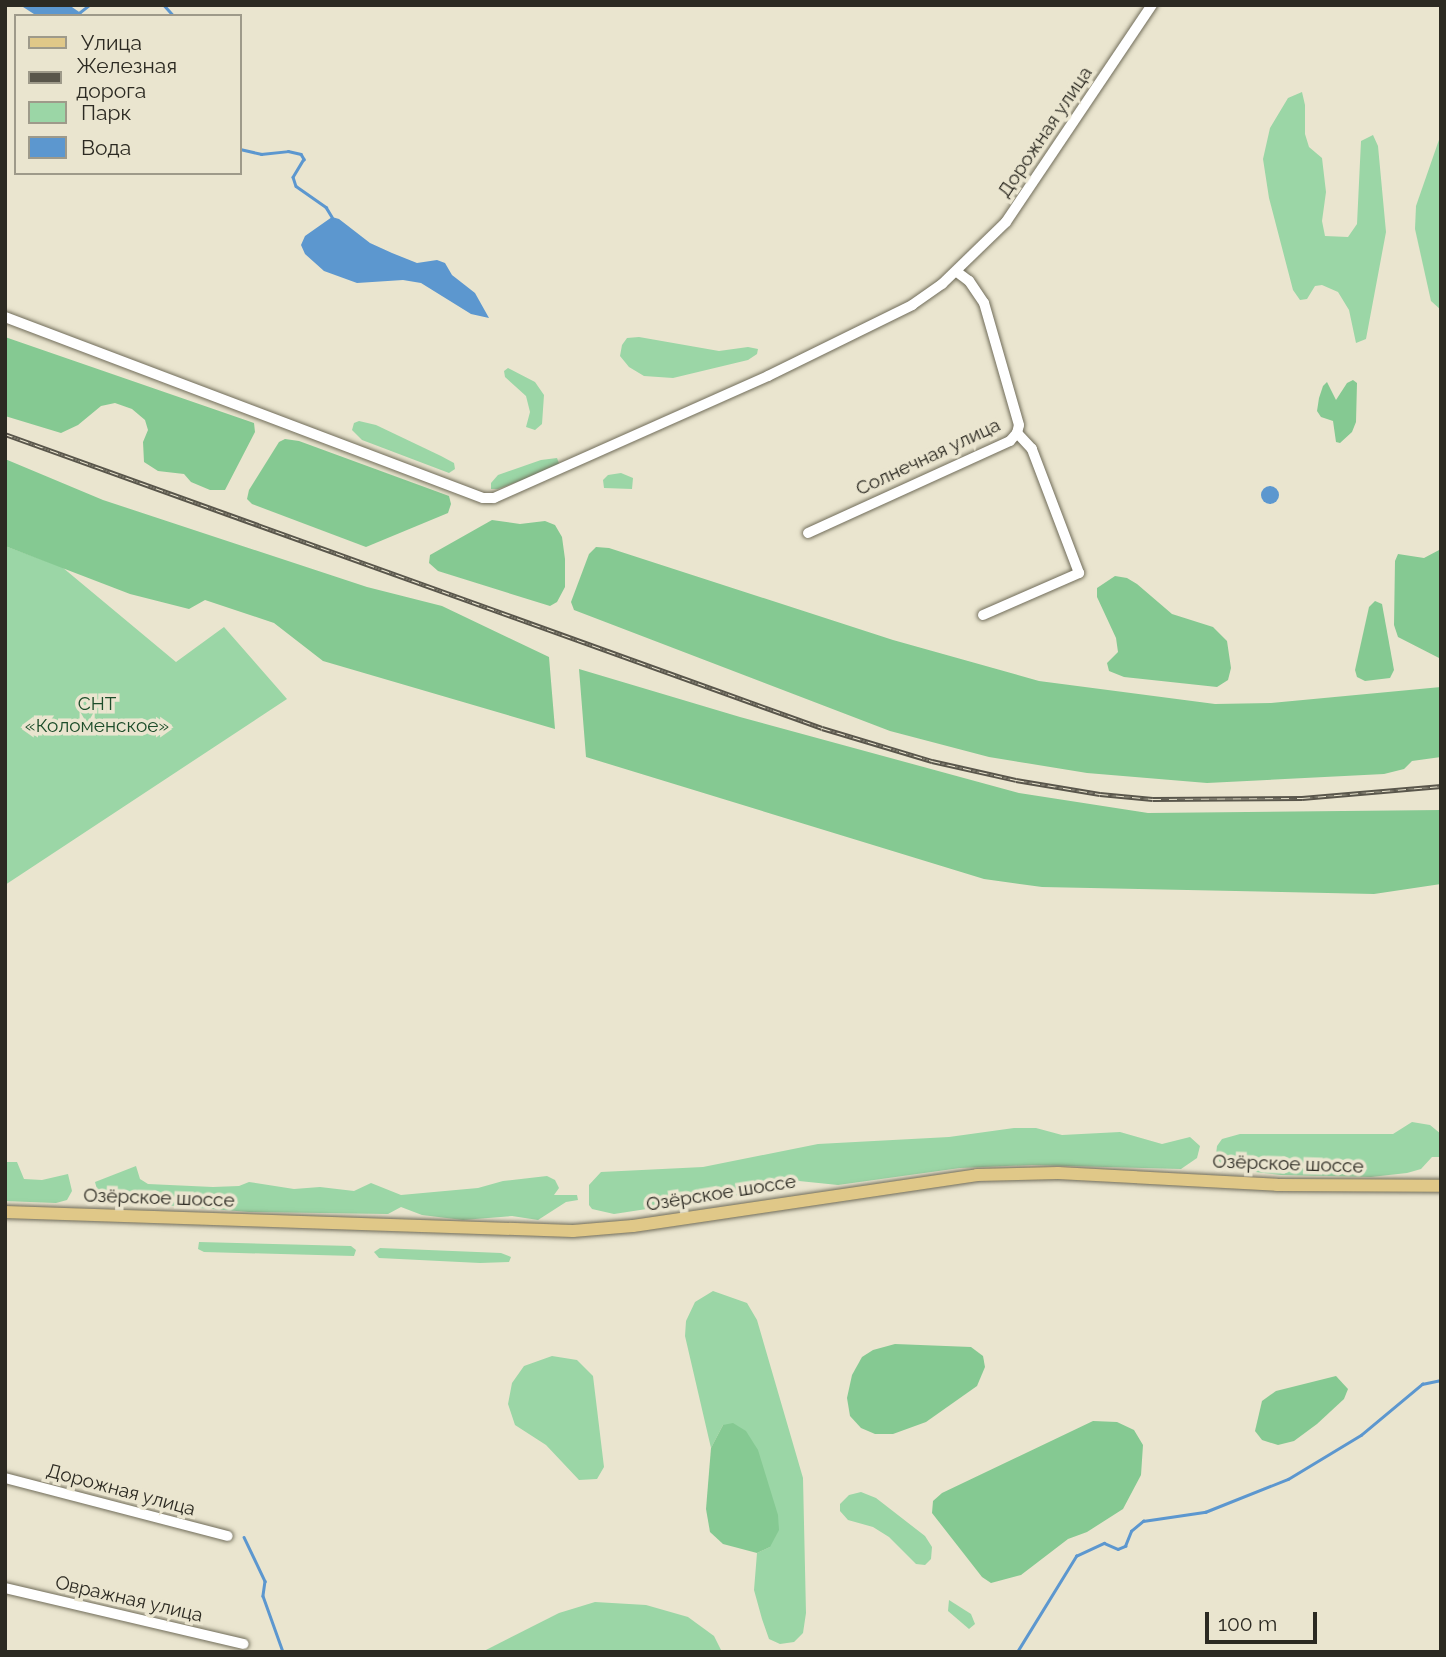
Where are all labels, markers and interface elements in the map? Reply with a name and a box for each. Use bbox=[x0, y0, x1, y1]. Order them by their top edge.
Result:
legend bbox=[14, 14, 242, 175]
text: Улица bbox=[81, 30, 142, 55]
text: Железная дорога bbox=[76, 53, 177, 103]
street label: Дорожная улица bbox=[993, 62, 1097, 202]
text: Парк bbox=[81, 100, 131, 125]
text: Вода bbox=[81, 135, 131, 160]
street label: Солнечная улица bbox=[852, 413, 1004, 501]
park label: СНТ «Коломенское» bbox=[25, 693, 169, 737]
street label: Озёрское шоссе bbox=[1212, 1150, 1364, 1178]
street label: Озёрское шоссе bbox=[645, 1170, 797, 1216]
street label: Озёрское шоссе bbox=[83, 1184, 235, 1212]
street label: Дорожная улица bbox=[44, 1459, 198, 1521]
street label: Овражная улица bbox=[53, 1571, 205, 1627]
scale bar bbox=[1208, 1598, 1320, 1642]
text: 100 m bbox=[1218, 1611, 1277, 1636]

